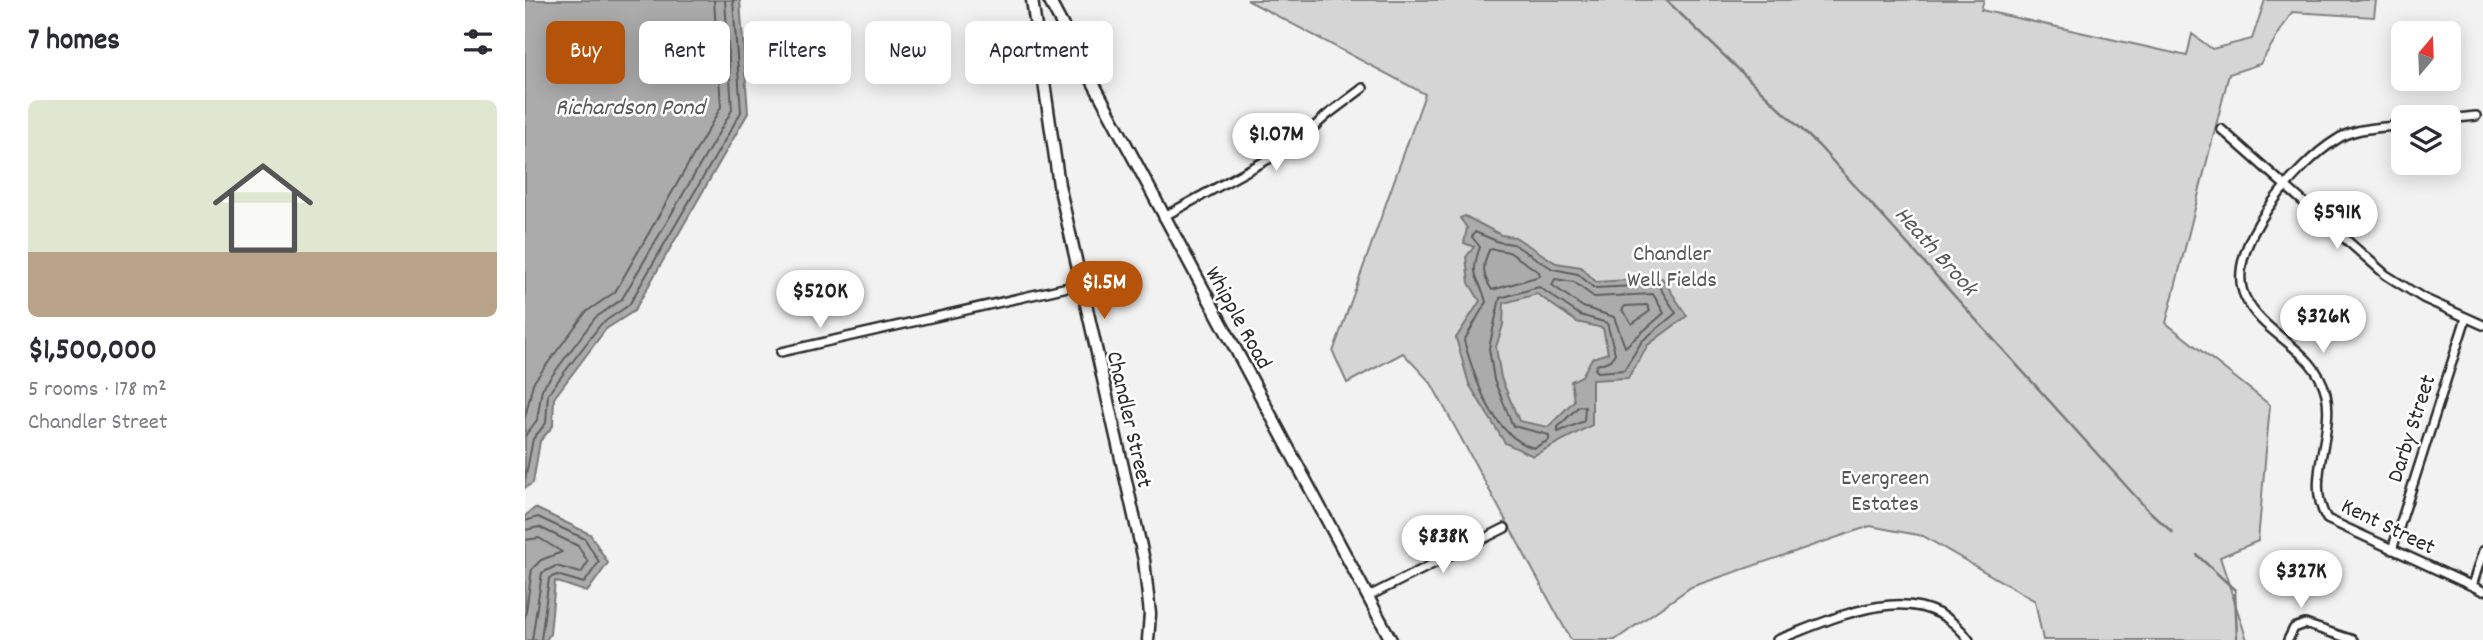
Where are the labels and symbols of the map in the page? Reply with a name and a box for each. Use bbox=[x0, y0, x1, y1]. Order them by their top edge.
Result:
north arrow bbox=[2391, 21, 2461, 91]
water label: Richardson Pond bbox=[555, 92, 707, 126]
pin: $1.07M bbox=[1219, 114, 1333, 173]
pin: $591K bbox=[2288, 191, 2386, 251]
water label: Heath Brook bbox=[1885, 199, 1986, 306]
park label: Chandler Well Fields bbox=[1627, 239, 1717, 298]
street label: Whipple Road bbox=[1195, 261, 1279, 376]
pin: $1.5M bbox=[1055, 262, 1153, 321]
pin: $520K bbox=[771, 270, 869, 330]
pin: $326K bbox=[2274, 296, 2372, 355]
street label: Chandler Street bbox=[1096, 348, 1159, 491]
street label: Darby Street bbox=[2380, 371, 2446, 487]
park label: Evergreen Estates bbox=[1841, 463, 1929, 522]
street label: Kent Street bbox=[2335, 491, 2440, 565]
pin: $838K bbox=[1394, 516, 1492, 575]
pin: $327K bbox=[2252, 550, 2350, 610]

